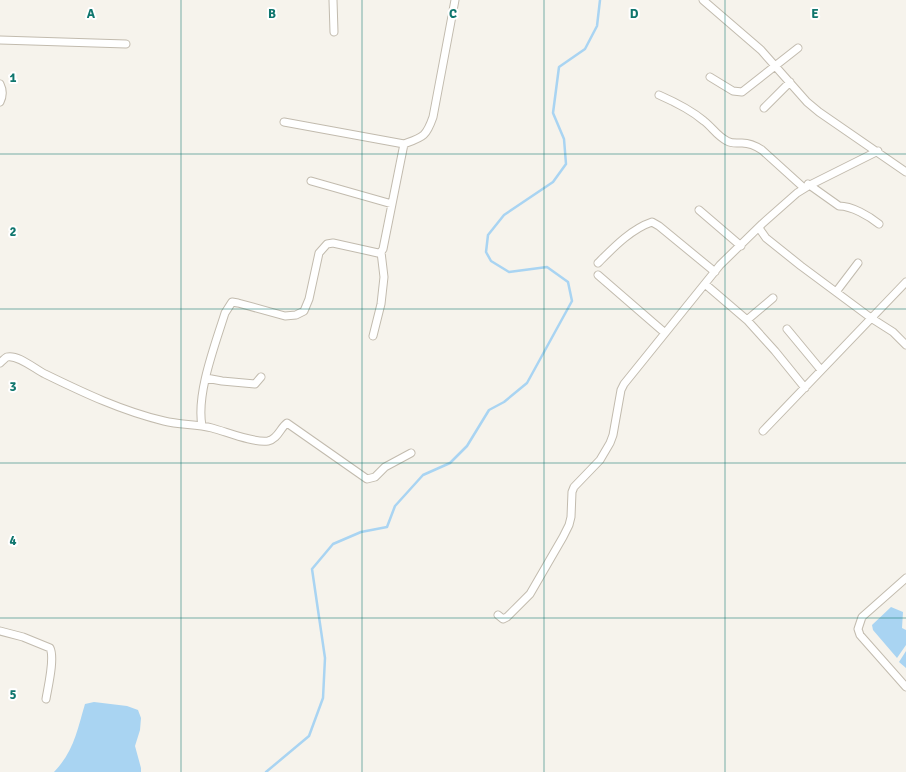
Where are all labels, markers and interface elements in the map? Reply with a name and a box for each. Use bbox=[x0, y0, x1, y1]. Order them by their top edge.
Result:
text: A bbox=[87, 6, 96, 22]
text: B bbox=[268, 6, 276, 22]
text: C bbox=[449, 6, 457, 22]
text: D bbox=[630, 6, 639, 22]
text: E bbox=[811, 6, 819, 22]
text: 1 bbox=[9, 70, 17, 86]
text: 2 bbox=[9, 224, 17, 240]
text: 3 bbox=[9, 379, 17, 395]
text: 4 bbox=[9, 533, 17, 549]
text: 5 bbox=[9, 687, 17, 703]

